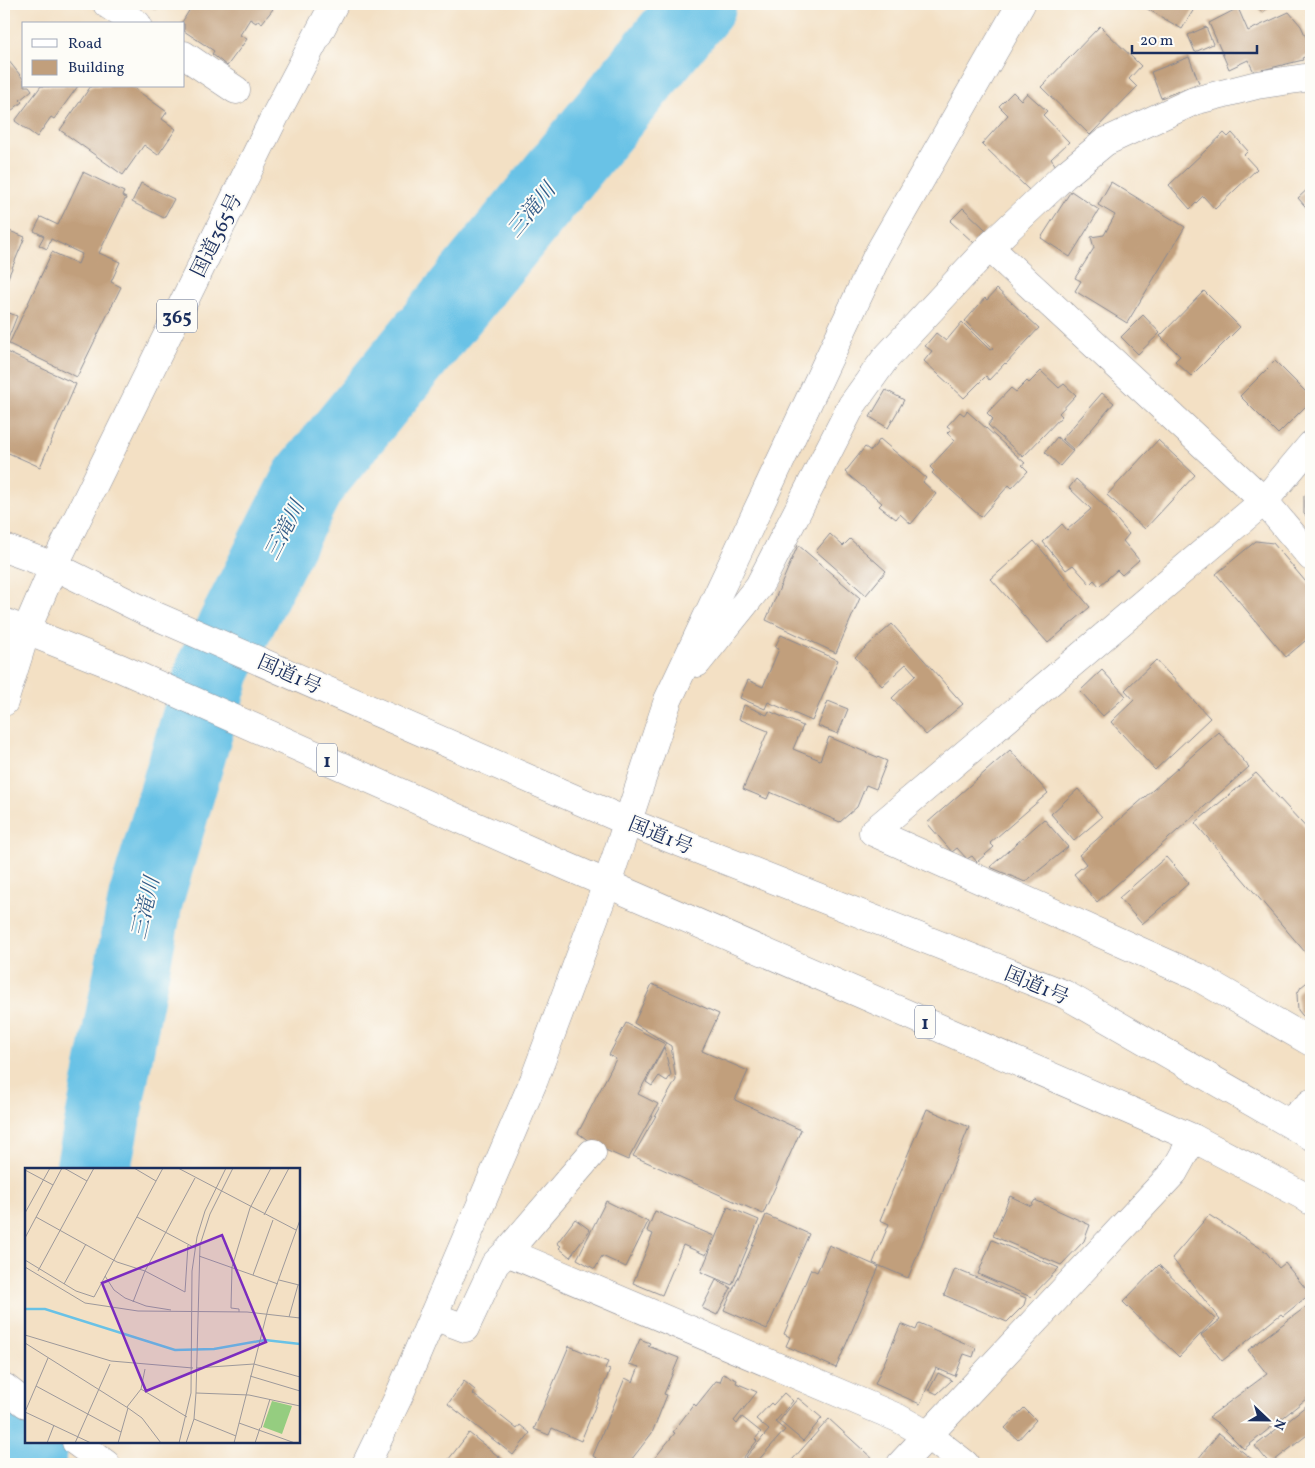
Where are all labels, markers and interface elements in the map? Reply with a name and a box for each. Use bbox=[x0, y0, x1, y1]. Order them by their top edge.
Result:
legend bbox=[22, 22, 185, 88]
scale bar bbox=[1132, 22, 1258, 54]
text: 20 m bbox=[1140, 31, 1173, 52]
text: Road bbox=[68, 34, 102, 55]
text: Building bbox=[68, 58, 125, 79]
water label: 三滝川 bbox=[501, 176, 565, 245]
street label: 国道365号 bbox=[185, 189, 250, 282]
road number: 365 bbox=[157, 300, 197, 332]
water label: 三滝川 bbox=[258, 494, 313, 565]
street label: 国道1号 bbox=[253, 649, 326, 702]
road number: 1 bbox=[317, 744, 337, 776]
street label: 国道1号 bbox=[624, 811, 697, 863]
water label: 三滝川 bbox=[125, 872, 168, 942]
street label: 国道1号 bbox=[1000, 961, 1073, 1013]
road number: 1 bbox=[915, 1006, 935, 1038]
inset map bbox=[25, 1168, 300, 1443]
north arrow bbox=[1242, 1396, 1292, 1446]
text: N bbox=[1268, 1416, 1289, 1433]

